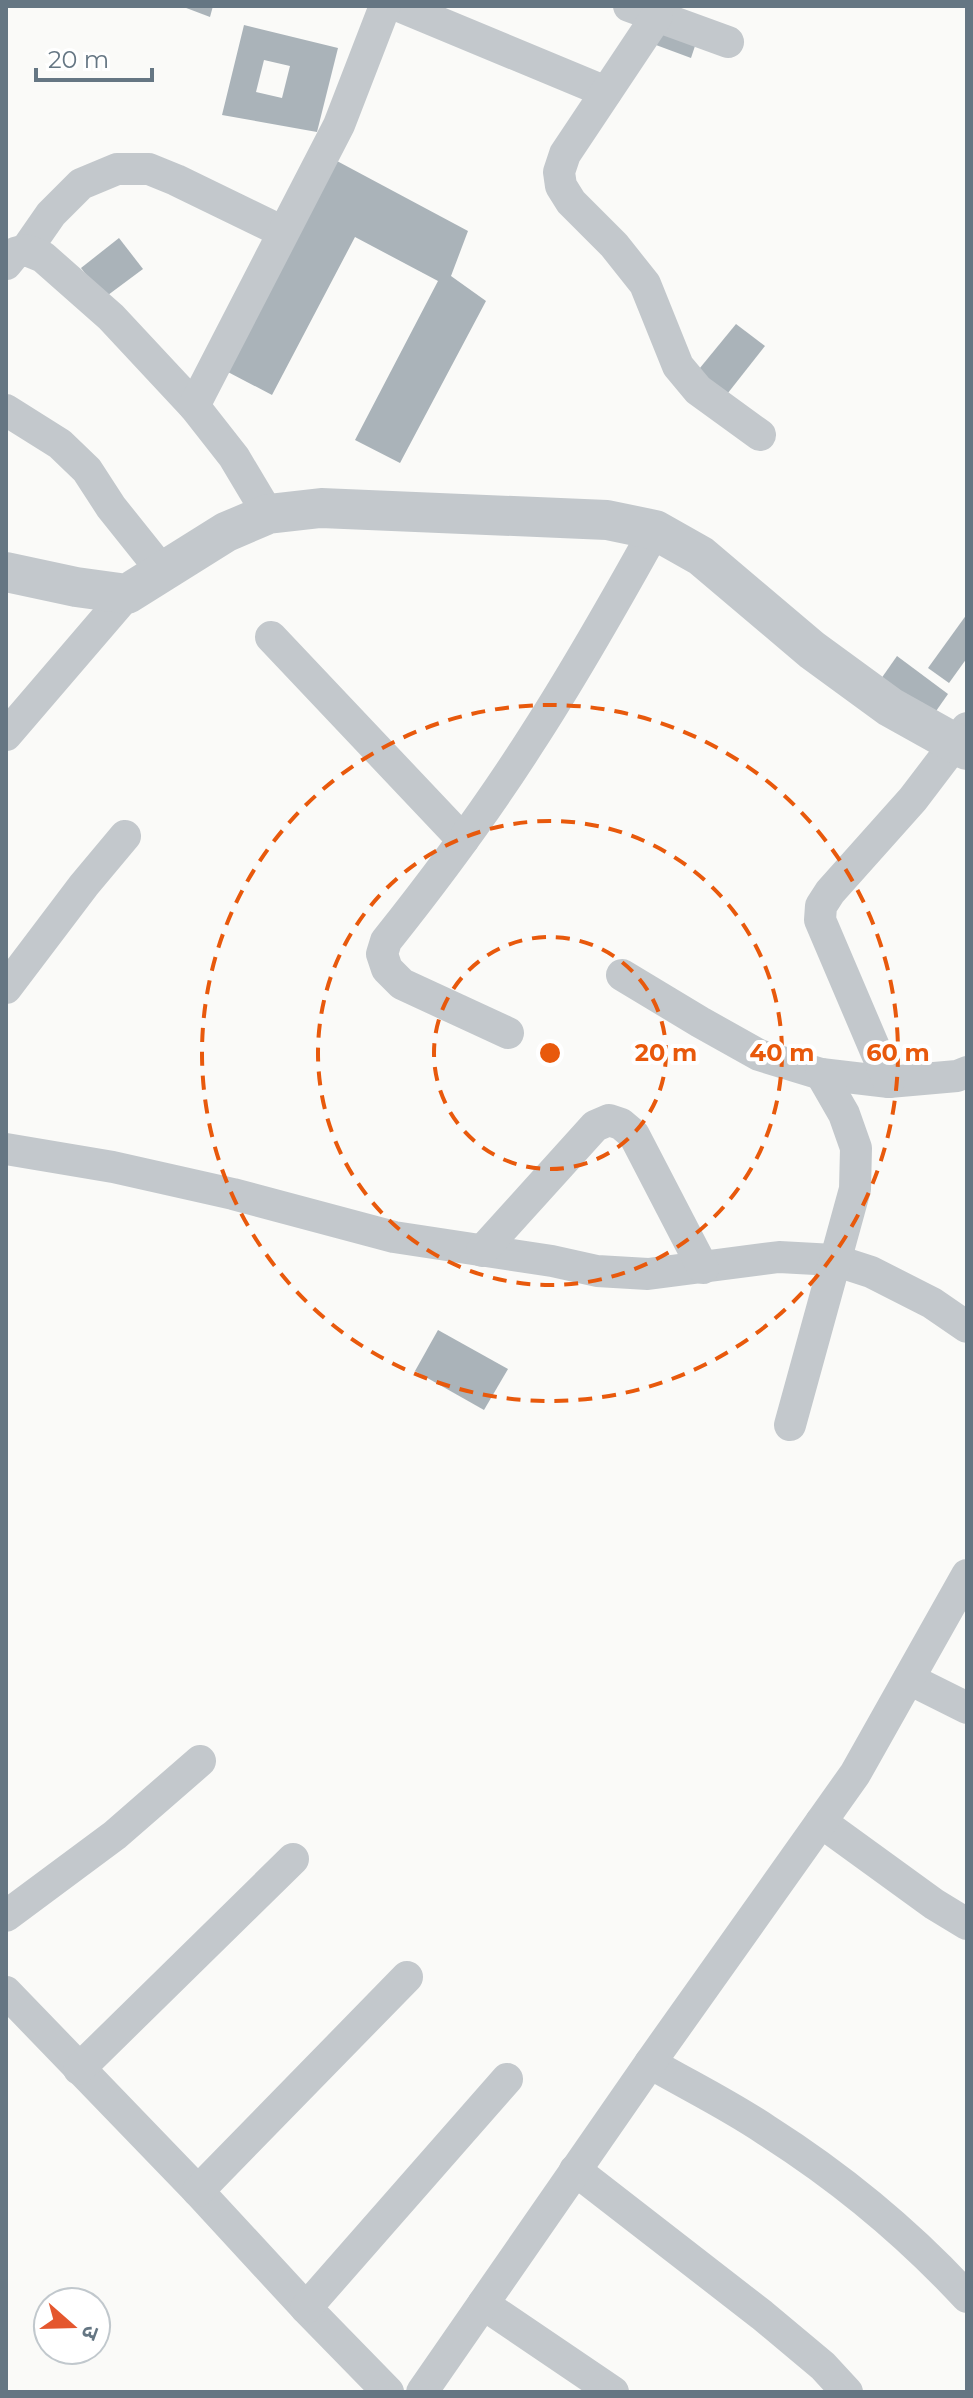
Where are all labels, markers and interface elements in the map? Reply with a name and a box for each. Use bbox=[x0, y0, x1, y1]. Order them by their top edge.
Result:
scale bar bbox=[36, 32, 152, 82]
text: 20 m bbox=[48, 45, 109, 74]
text: 20 m bbox=[635, 1038, 697, 1067]
text: 40 m bbox=[750, 1038, 814, 1067]
text: 60 m bbox=[866, 1038, 930, 1067]
centre of rings bbox=[536, 1039, 564, 1067]
north arrow bbox=[32, 2286, 112, 2366]
text: उ bbox=[75, 2322, 105, 2344]

